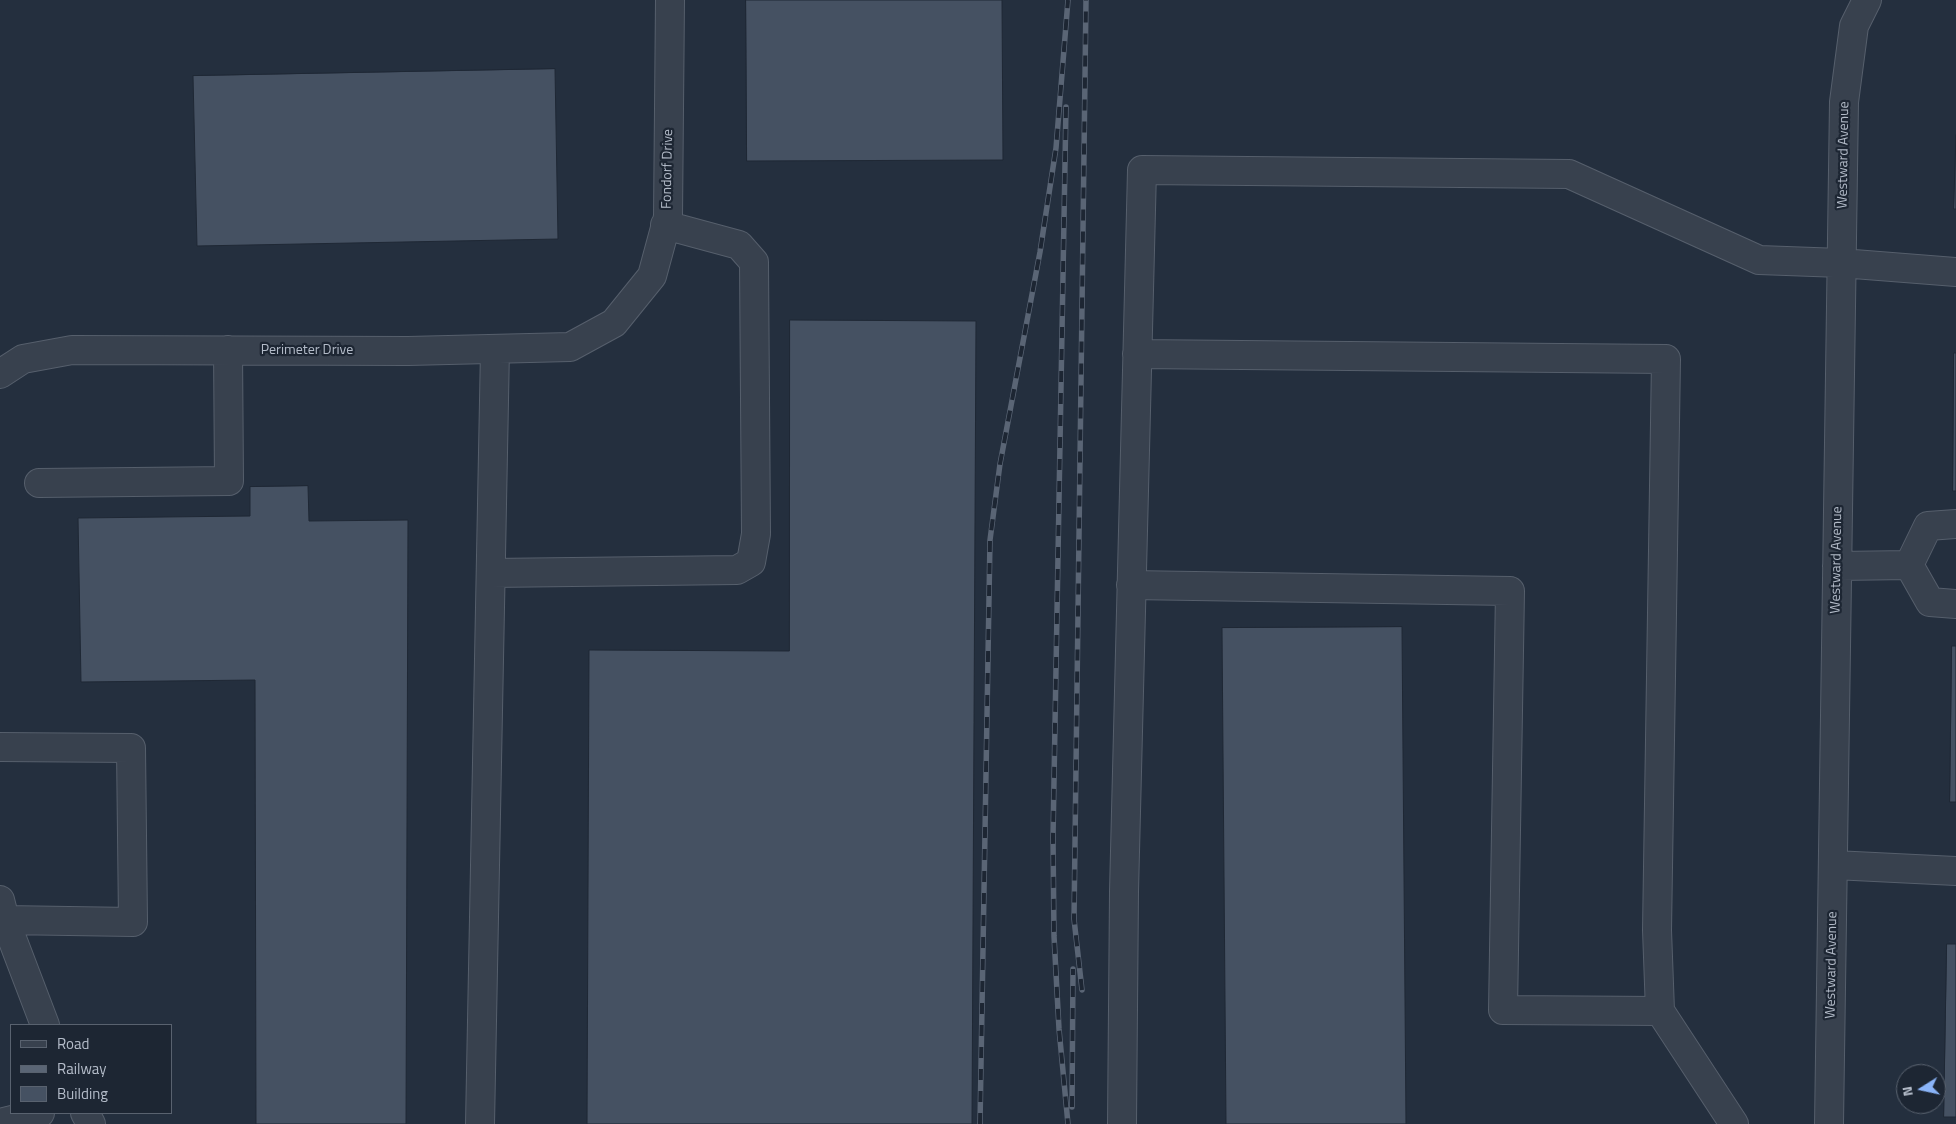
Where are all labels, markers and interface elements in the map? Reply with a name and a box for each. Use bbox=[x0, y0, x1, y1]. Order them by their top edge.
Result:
street label: Westward Avenue bbox=[1835, 101, 1853, 209]
street label: Fondorf Drive bbox=[659, 129, 677, 209]
street label: Perimeter Drive bbox=[261, 343, 353, 359]
street label: Westward Avenue bbox=[1828, 506, 1846, 614]
street label: Westward Avenue bbox=[1823, 911, 1841, 1019]
legend bbox=[10, 1024, 172, 1114]
text: Road bbox=[57, 1032, 89, 1055]
text: Railway bbox=[57, 1057, 107, 1080]
north arrow bbox=[1896, 1064, 1946, 1114]
text: Building bbox=[57, 1082, 108, 1105]
text: N bbox=[1896, 1085, 1918, 1098]

